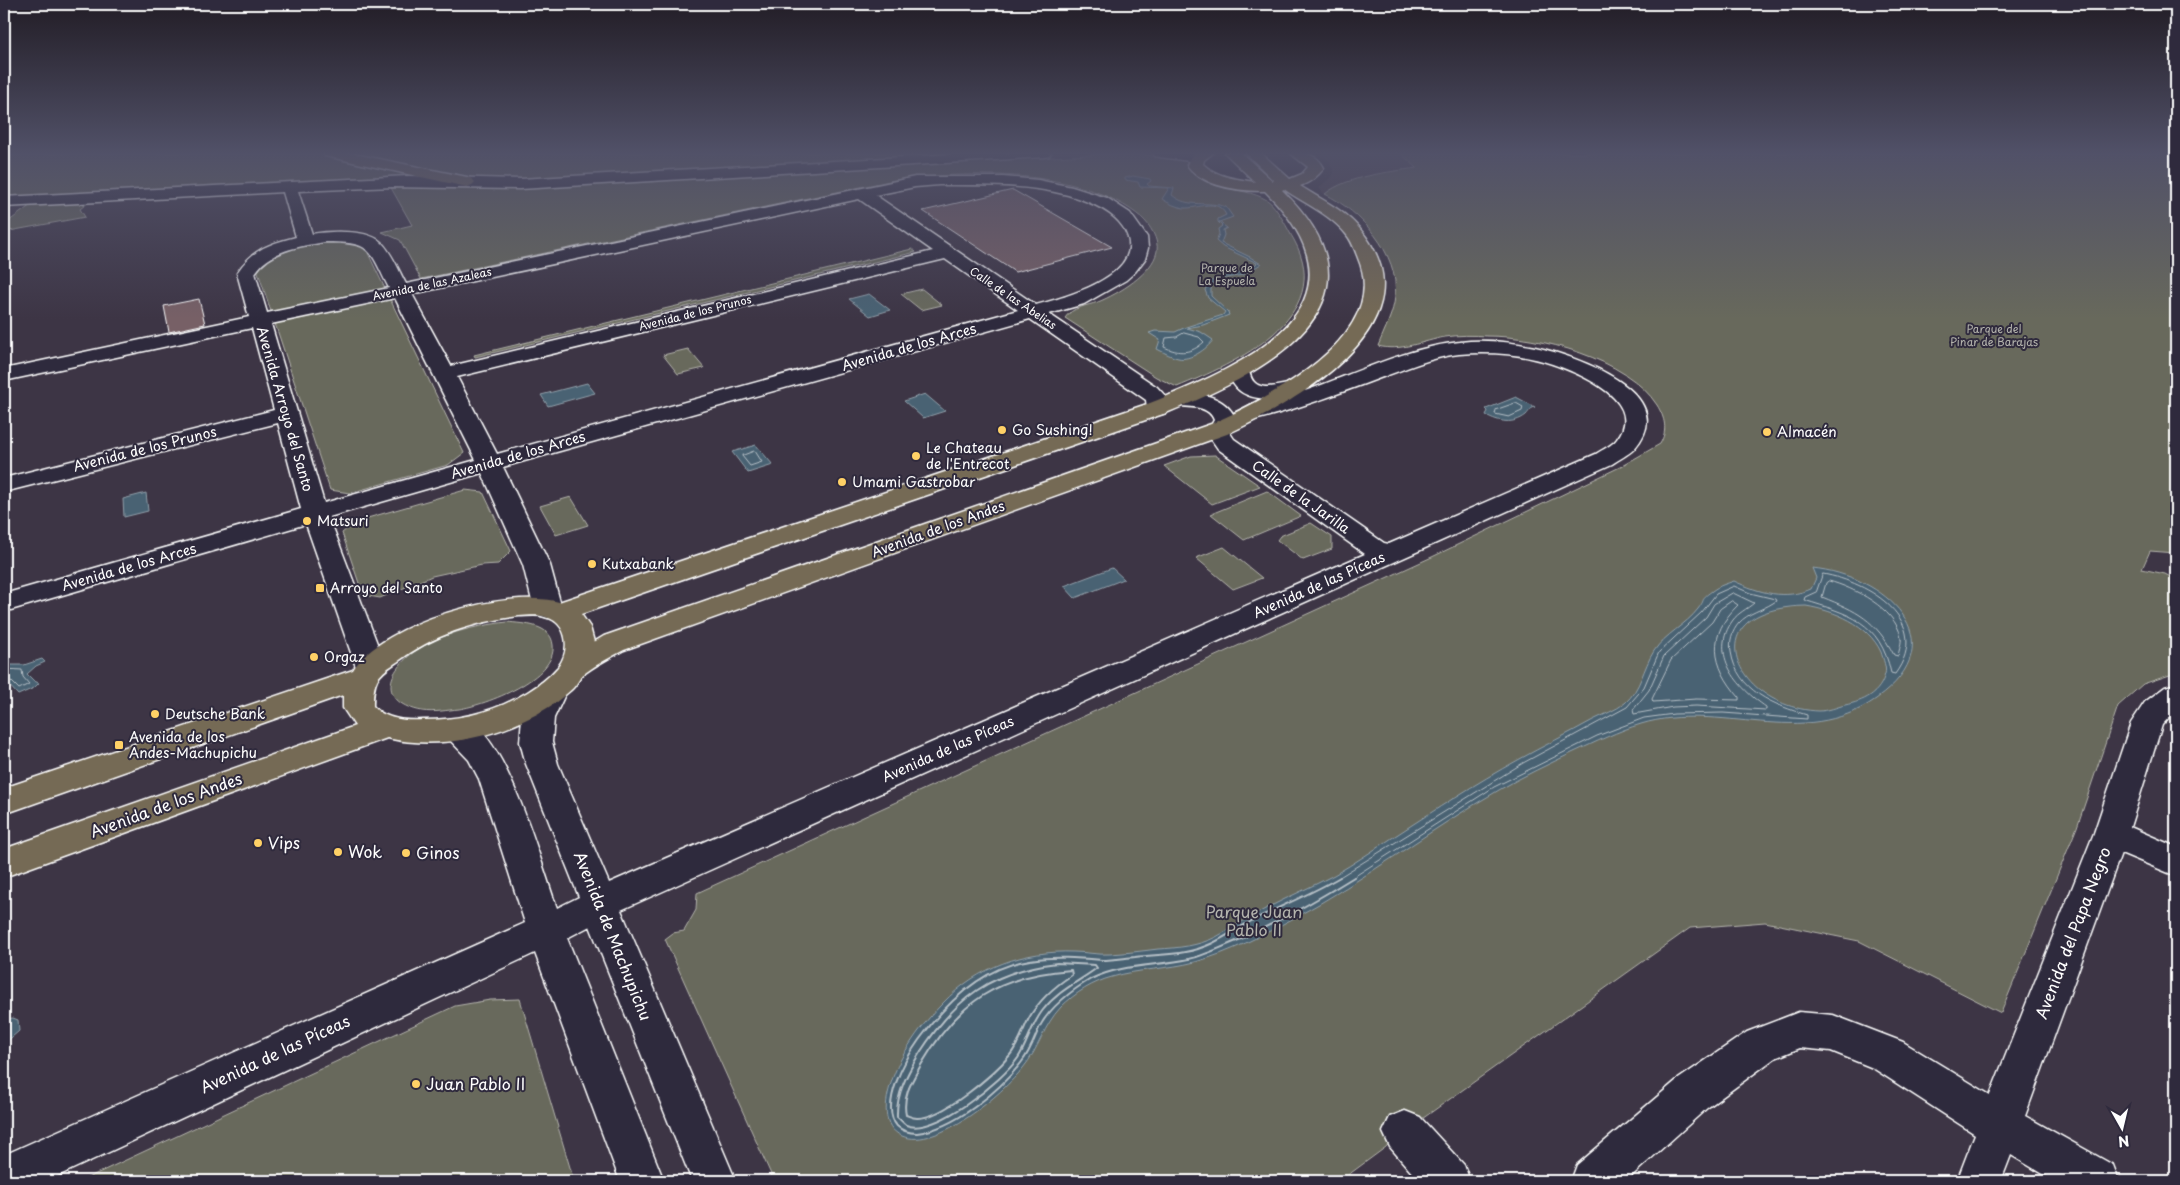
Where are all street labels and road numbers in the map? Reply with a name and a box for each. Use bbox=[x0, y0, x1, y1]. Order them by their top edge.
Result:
street label: Calle de las Abelias bbox=[966, 262, 1060, 333]
street label: Avenida de las Azaleas bbox=[371, 263, 493, 304]
street label: Avenida de los Prunos bbox=[637, 290, 753, 335]
street label: Avenida de los Arces bbox=[839, 317, 979, 376]
street label: Avenida Arroyo del Santo bbox=[252, 324, 319, 494]
street label: Avenida de los Prunos bbox=[71, 421, 219, 476]
street label: Avenida de los Arces bbox=[448, 425, 588, 484]
street label: Calle de la Jarilla bbox=[1248, 455, 1355, 539]
street label: Avenida de los Andes bbox=[868, 495, 1007, 562]
street label: Avenida de los Arces bbox=[59, 537, 199, 596]
street label: Avenida de las Píceas bbox=[1250, 546, 1388, 623]
street label: Avenida de las Píceas bbox=[879, 710, 1017, 787]
street label: Avenida de los Andes bbox=[86, 765, 245, 843]
street label: Avenida del Papa Negro bbox=[2028, 843, 2116, 1022]
street label: Avenida de Machupichu bbox=[569, 847, 659, 1024]
street label: Avenida de las Píceas bbox=[196, 1008, 353, 1098]

